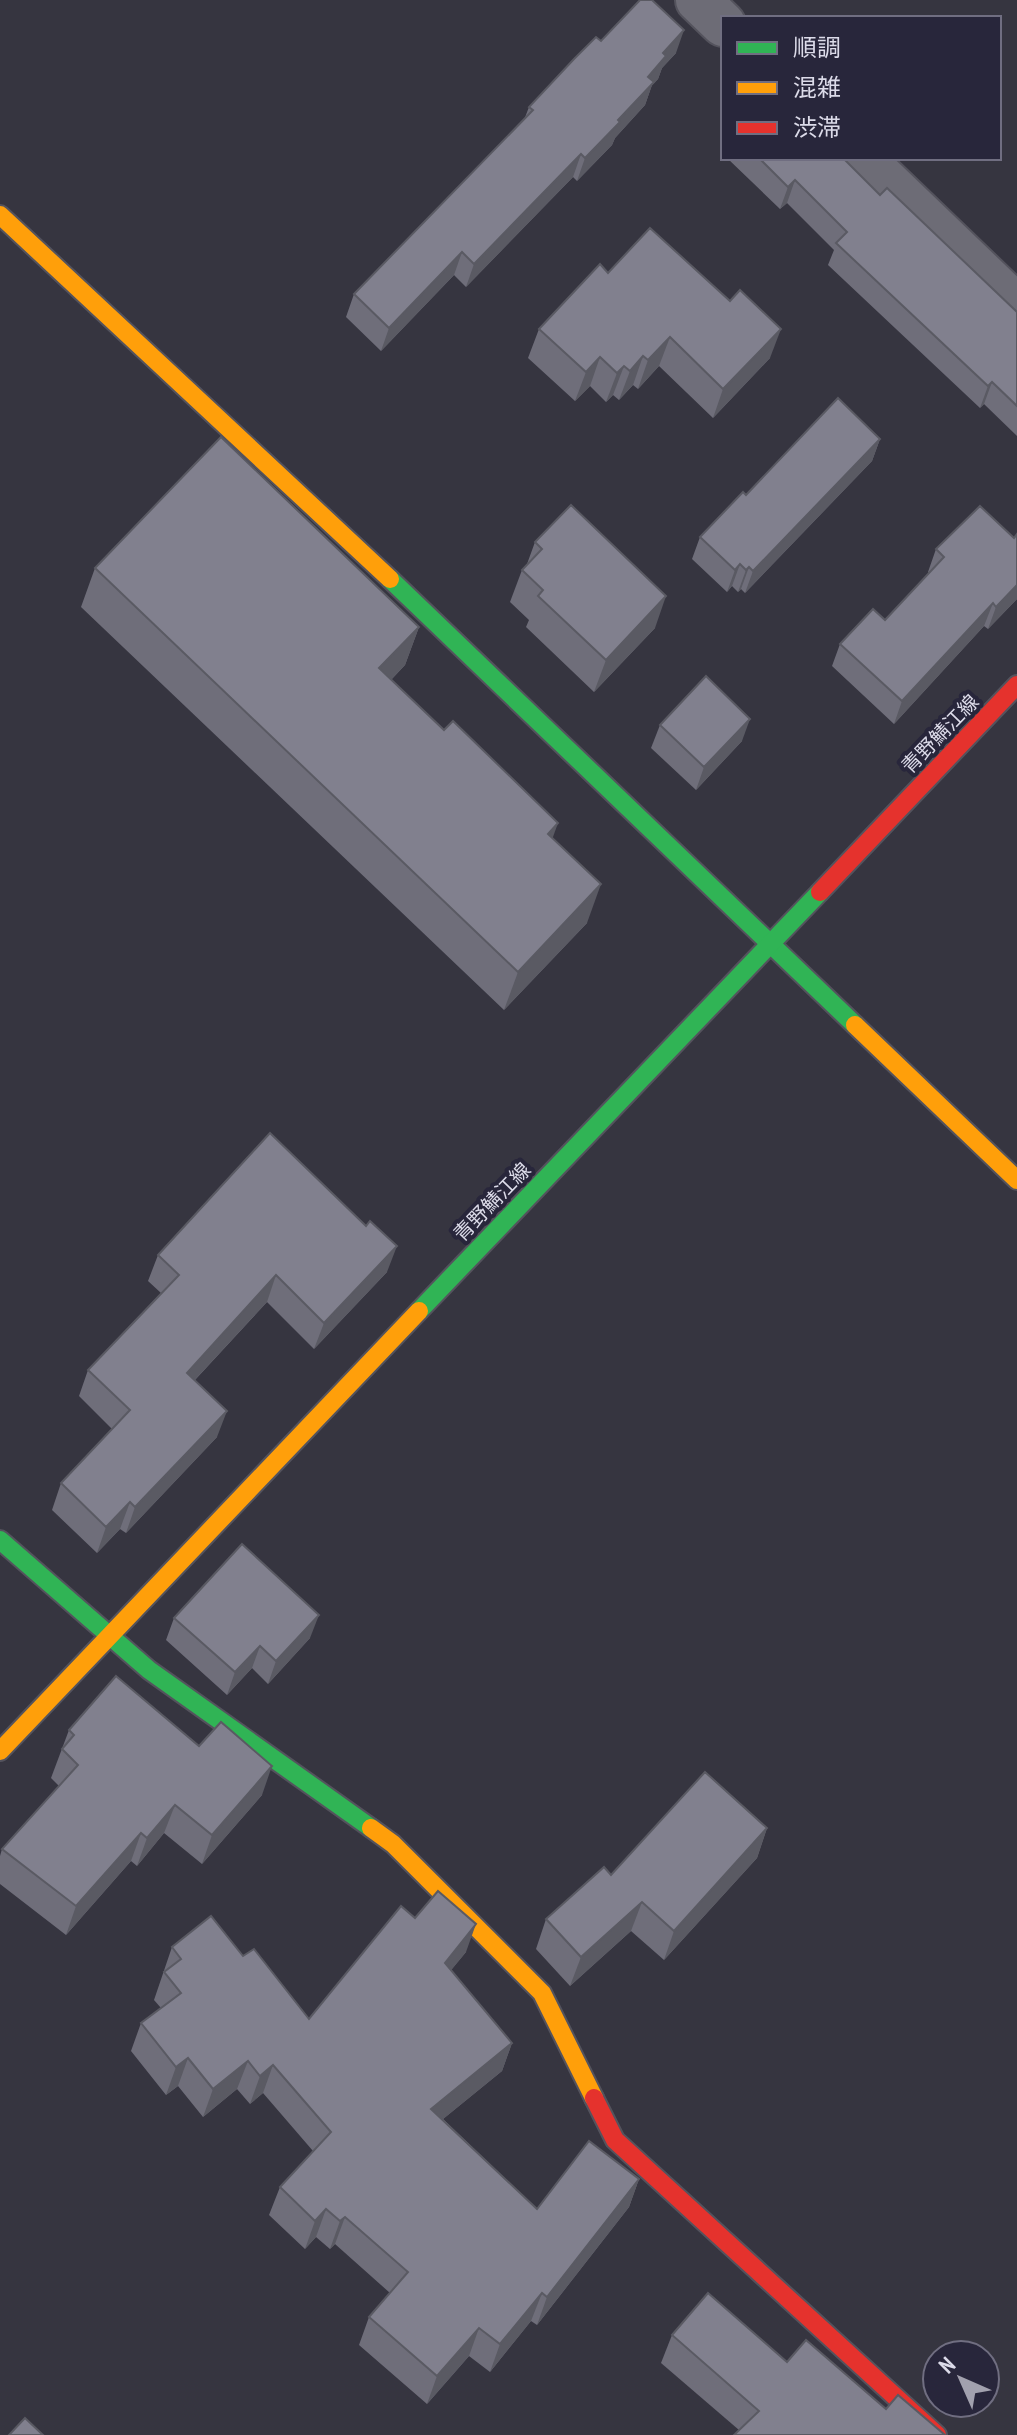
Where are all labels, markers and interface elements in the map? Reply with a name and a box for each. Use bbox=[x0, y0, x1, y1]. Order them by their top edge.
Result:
legend bbox=[721, 16, 1001, 160]
text: 順調 bbox=[793, 32, 841, 63]
text: 混雑 bbox=[793, 72, 841, 103]
text: 渋滞 bbox=[793, 112, 841, 143]
street label: 青野鯖江線 bbox=[896, 689, 984, 779]
street label: 青野鯖江線 bbox=[448, 1157, 536, 1247]
north arrow bbox=[921, 2339, 1001, 2419]
text: N bbox=[933, 2351, 961, 2379]

